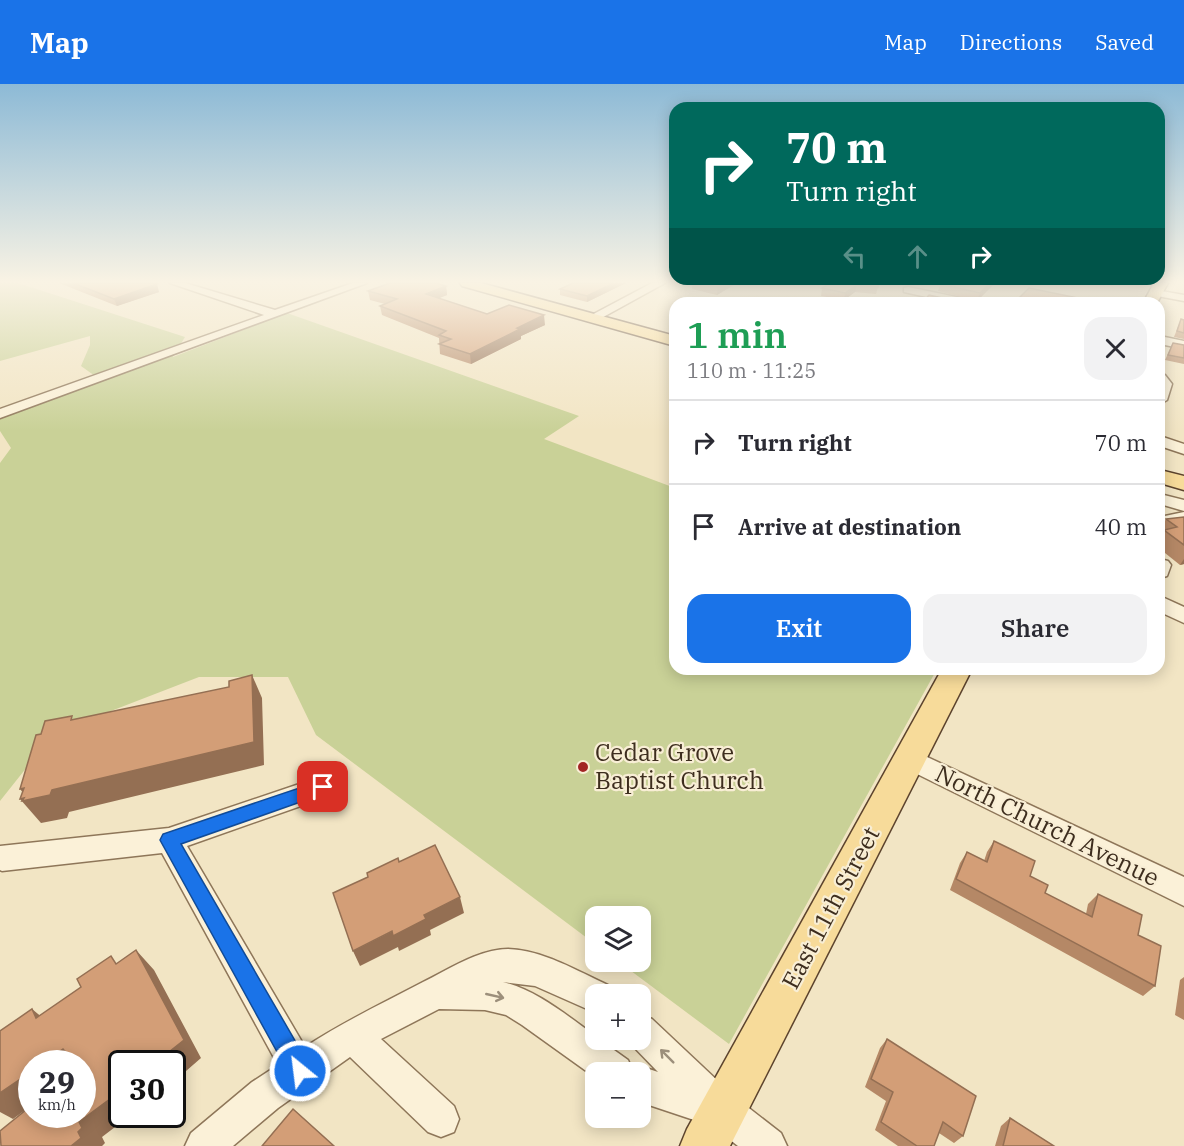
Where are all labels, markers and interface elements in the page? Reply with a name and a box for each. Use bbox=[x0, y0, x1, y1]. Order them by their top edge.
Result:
text: Map bbox=[30, 24, 89, 61]
text: Map bbox=[884, 28, 927, 56]
text: Directions bbox=[960, 28, 1062, 56]
text: Saved bbox=[1095, 28, 1154, 56]
text: 70 m bbox=[786, 120, 887, 175]
icon: right bbox=[687, 126, 765, 204]
text: Turn right bbox=[786, 173, 917, 208]
icon: left bbox=[838, 240, 871, 273]
icon: ahead bbox=[901, 240, 934, 273]
icon: right bbox=[964, 240, 997, 273]
text: 1 min bbox=[687, 311, 787, 358]
button: close bbox=[1084, 317, 1147, 380]
text: 110 m · 11:25 bbox=[687, 357, 816, 384]
icon: right bbox=[687, 426, 720, 459]
text: Turn right bbox=[738, 428, 852, 457]
text: 70 m bbox=[1095, 428, 1147, 457]
icon: arrive bbox=[687, 510, 720, 543]
text: Arrive at destination bbox=[738, 512, 961, 541]
text: 40 m bbox=[1095, 512, 1147, 541]
button: Exit bbox=[687, 594, 911, 663]
button: Share bbox=[923, 594, 1147, 663]
place label: Cedar Grove Baptist Church bbox=[595, 736, 764, 796]
street label: North Church Avenue bbox=[930, 757, 1165, 893]
marker: Cedar Grove Baptist Church bbox=[576, 760, 590, 774]
pin bbox=[297, 761, 348, 812]
icon: arrive bbox=[306, 770, 339, 803]
street label: East 11th Street bbox=[774, 821, 886, 994]
map controls bbox=[585, 906, 651, 1128]
button: layers bbox=[585, 906, 651, 972]
button: + bbox=[585, 984, 651, 1050]
one-way arrow bbox=[485, 991, 505, 1002]
position arrow bbox=[268, 1039, 332, 1103]
one-way arrow bbox=[659, 1049, 674, 1064]
speed limit sign: 30 bbox=[108, 1050, 186, 1128]
text: 29 bbox=[39, 1062, 75, 1101]
button: − bbox=[585, 1062, 651, 1128]
text: km/h bbox=[38, 1095, 76, 1114]

